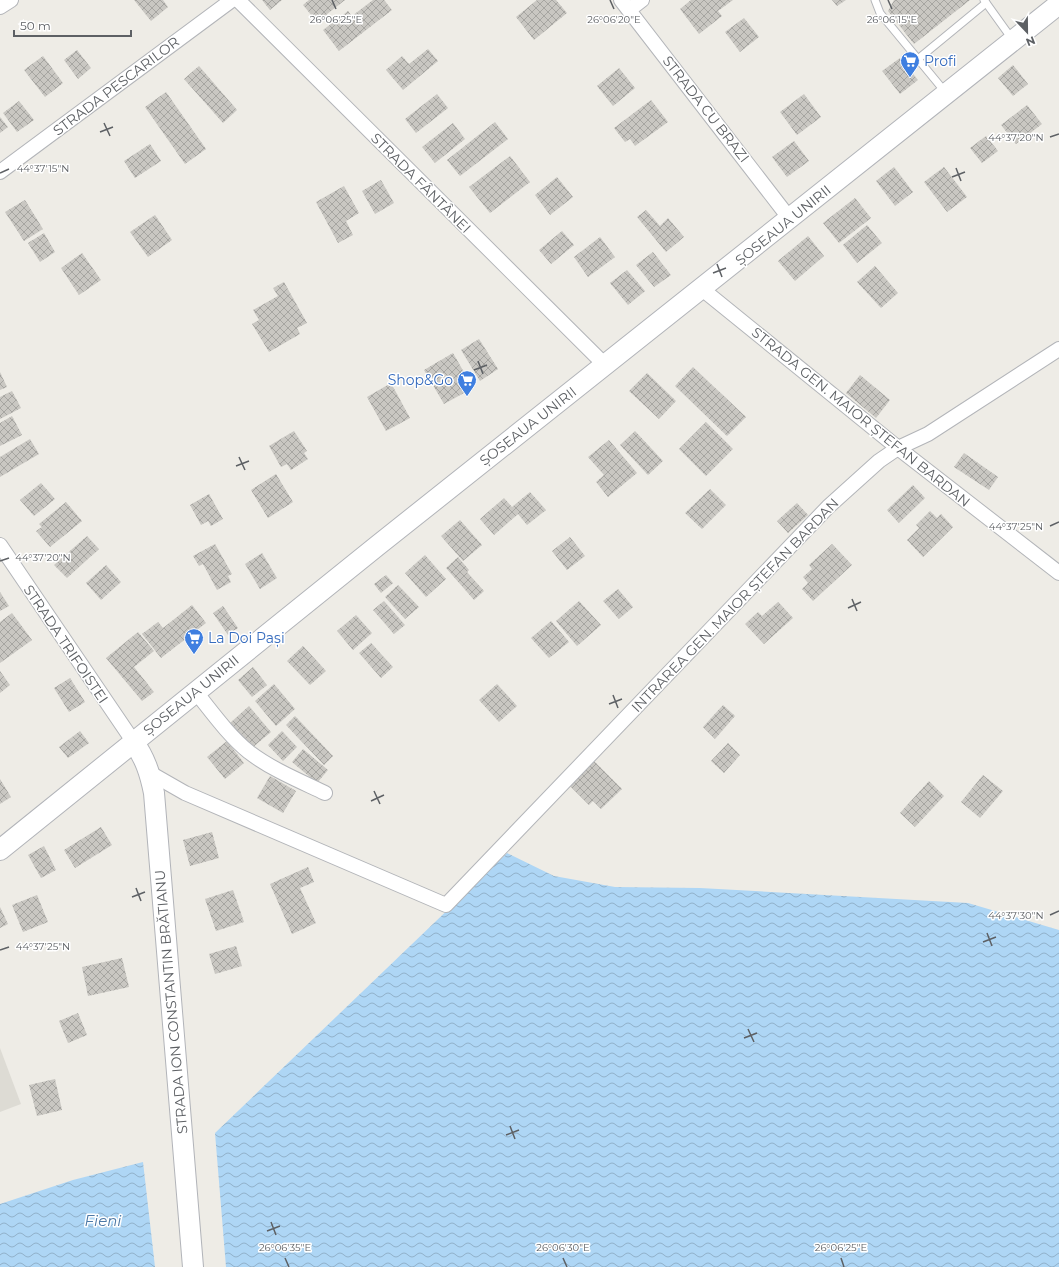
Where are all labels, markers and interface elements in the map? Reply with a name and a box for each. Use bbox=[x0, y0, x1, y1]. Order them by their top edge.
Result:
scale bar bbox=[14, 12, 131, 38]
north arrow bbox=[1007, 12, 1047, 52]
text: 26°06'25"E bbox=[310, 13, 363, 26]
text: 26°06'20"E bbox=[587, 13, 641, 26]
text: 26°06'15"E bbox=[867, 13, 918, 26]
text: 50 m bbox=[20, 18, 51, 33]
street label: STRADA PESCARILOR bbox=[49, 33, 183, 139]
text: N bbox=[1024, 33, 1037, 49]
supermarket icon: Profi bbox=[899, 50, 921, 78]
street label: STRADA CU BRAZI bbox=[659, 52, 753, 166]
place label: Profi bbox=[924, 52, 956, 70]
street label: STRADA FÂNTÂNEI bbox=[367, 129, 475, 237]
text: 44°37'20"N bbox=[988, 131, 1044, 144]
text: 44°37'15"N bbox=[17, 162, 69, 175]
street label: ȘOSEAUA UNIRII bbox=[731, 181, 835, 270]
street label: STRADA GEN. MAIOR ȘTEFAN BARDAN bbox=[747, 323, 974, 512]
supermarket icon: Shop&Go bbox=[456, 369, 478, 397]
place label: Shop&Go bbox=[388, 371, 453, 389]
street label: ȘOSEAUA UNIRII bbox=[476, 383, 581, 470]
street label: INTRAREA GEN. MAIOR ȘTEFAN BARDAN bbox=[627, 494, 843, 717]
text: 44°37'25"N bbox=[989, 520, 1043, 533]
text: 44°37'20"N bbox=[15, 551, 71, 564]
street label: STRADA TRIFOISTEI bbox=[20, 581, 112, 707]
supermarket icon: La Doi Pași bbox=[183, 627, 205, 655]
place label: La Doi Pași bbox=[208, 629, 285, 648]
street label: ȘOSEAUA UNIRII bbox=[139, 651, 243, 740]
street label: STRADA ION CONSTANTIN BRĂTIANU bbox=[150, 869, 192, 1135]
text: 44°37'30"N bbox=[988, 909, 1044, 922]
text: 44°37'25"N bbox=[16, 940, 70, 953]
water label: Fieni bbox=[85, 1211, 122, 1230]
text: 26°06'35"E bbox=[259, 1241, 311, 1254]
text: 26°06'30"E bbox=[536, 1241, 590, 1254]
text: 26°06'25"E bbox=[815, 1241, 868, 1254]

